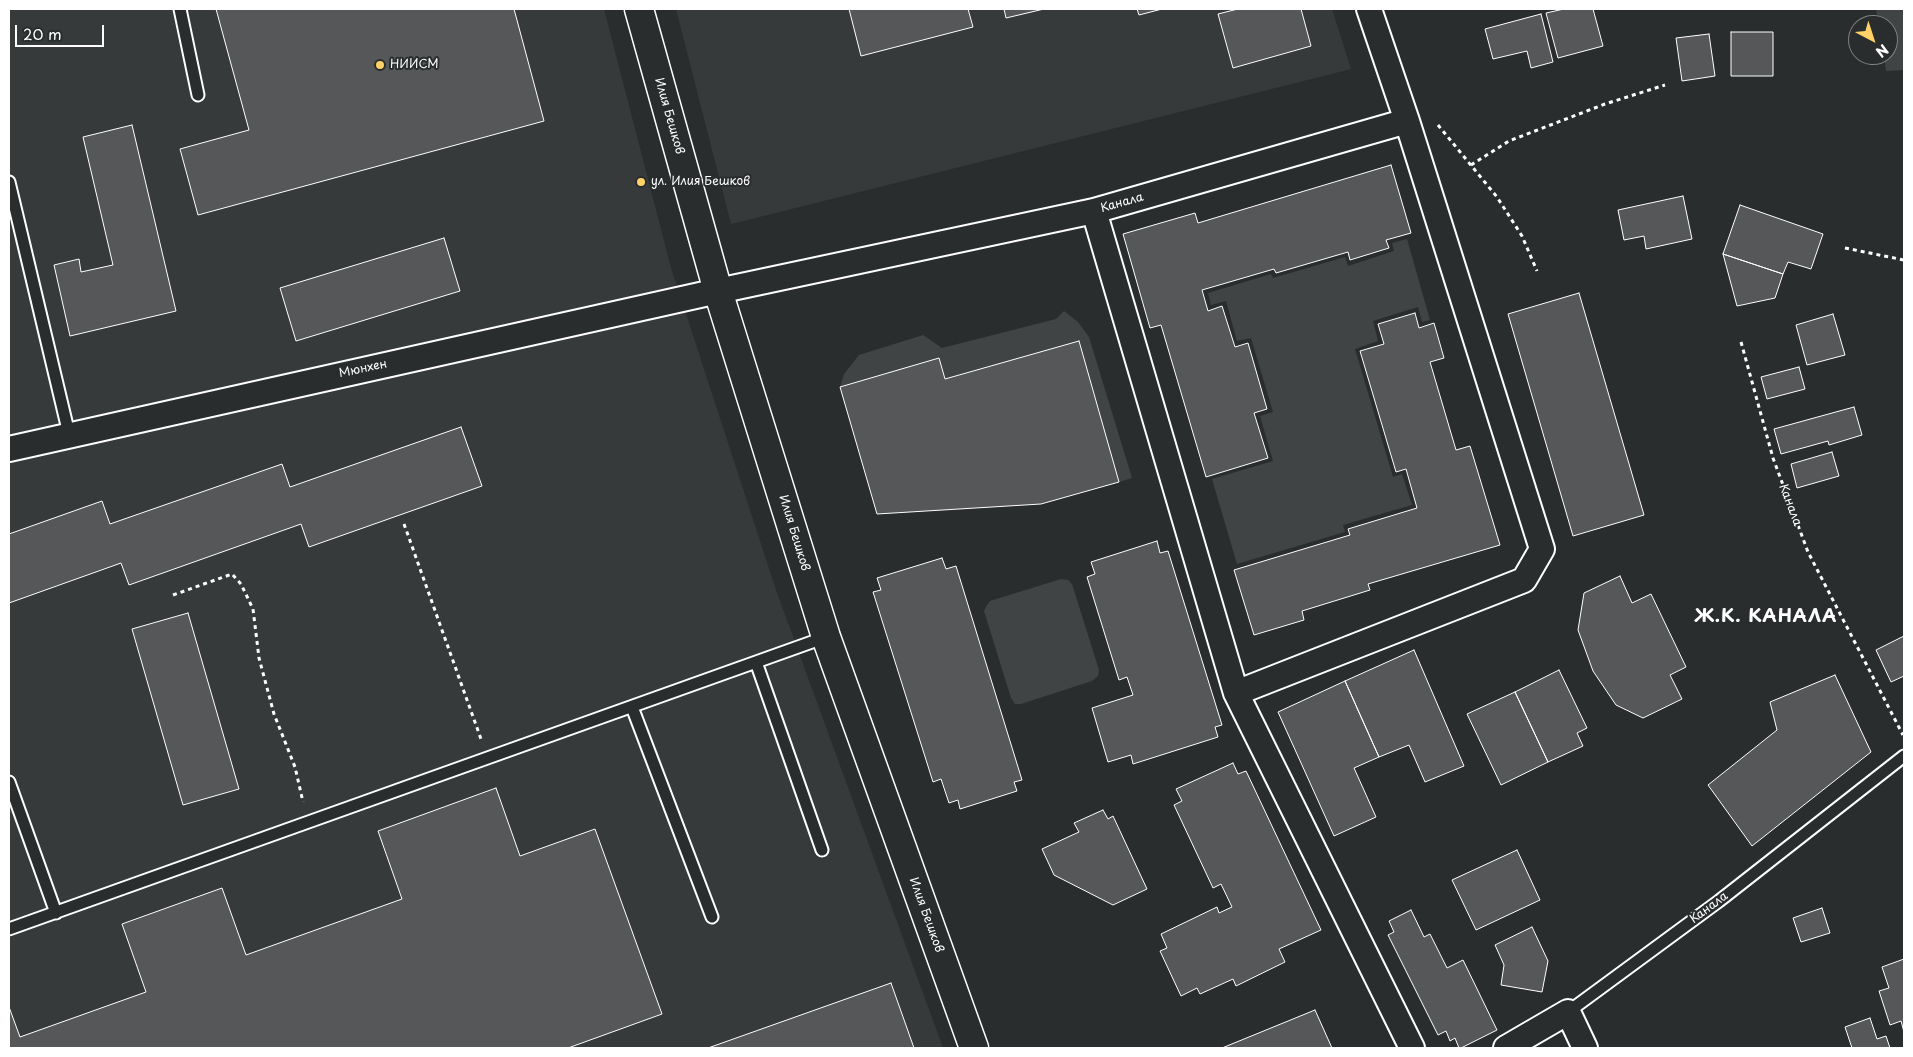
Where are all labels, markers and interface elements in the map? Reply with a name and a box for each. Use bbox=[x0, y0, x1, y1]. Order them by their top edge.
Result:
scale bar bbox=[18, 15, 106, 47]
north arrow bbox=[1848, 15, 1898, 65]
text: 20 m bbox=[23, 22, 62, 45]
text: N bbox=[1871, 39, 1893, 63]
place label: НИИСМ bbox=[390, 58, 439, 72]
marker: НИИСМ bbox=[374, 59, 386, 71]
street label: Илия Бешков bbox=[651, 76, 687, 156]
place label: ул. Илия Бешков bbox=[651, 175, 750, 189]
marker: ул. Илия Бешков bbox=[635, 176, 647, 188]
street label: Канала bbox=[1099, 190, 1145, 216]
street label: Мюнхен bbox=[338, 357, 388, 381]
street label: Канала bbox=[1775, 482, 1805, 528]
street label: Илия Бешков bbox=[776, 493, 812, 573]
district label: Ж.К. КАНАЛА bbox=[1693, 606, 1839, 628]
street label: Илия Бешков bbox=[906, 875, 946, 955]
street label: Канала bbox=[1687, 889, 1731, 927]

